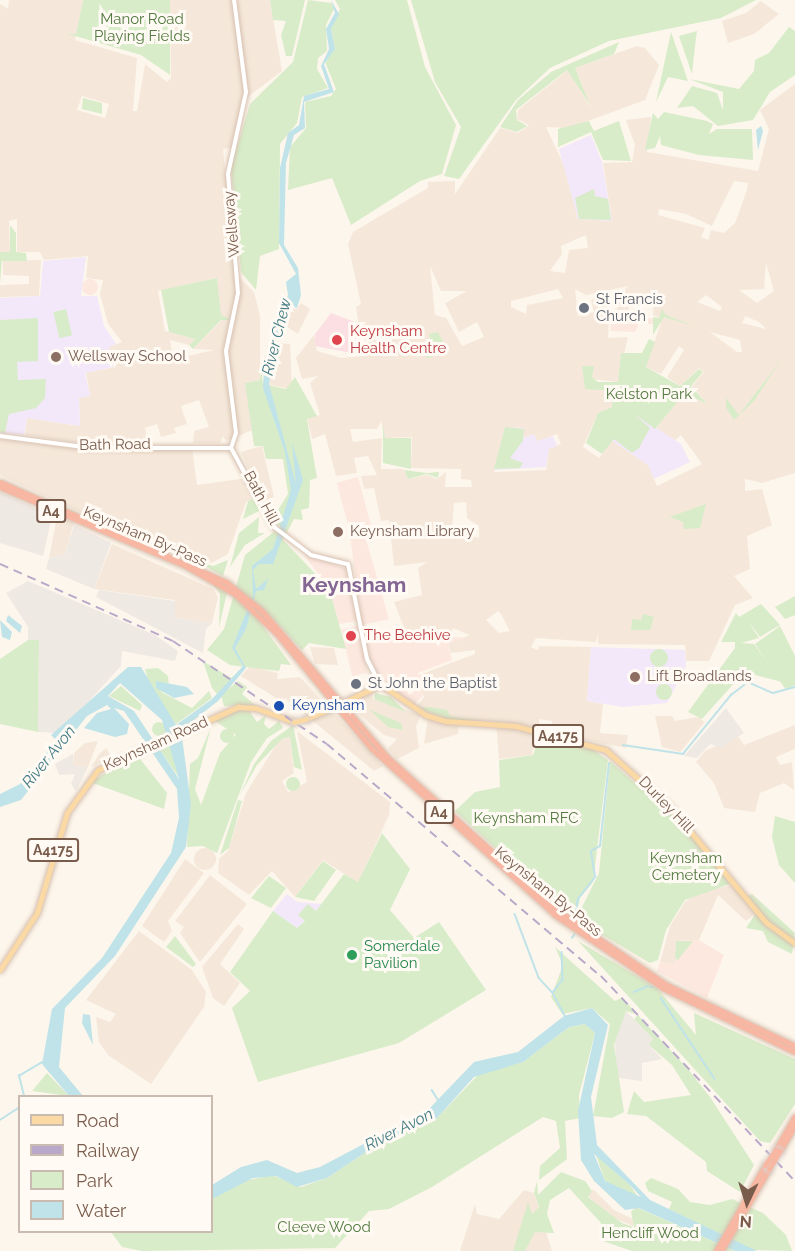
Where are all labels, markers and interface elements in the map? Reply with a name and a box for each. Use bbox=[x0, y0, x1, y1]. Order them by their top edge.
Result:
park label: Manor Road Playing Fields bbox=[94, 10, 190, 45]
street label: Wellsway bbox=[220, 190, 244, 258]
place label: St Francis Church bbox=[596, 290, 663, 325]
water label: River Chew bbox=[258, 296, 296, 378]
marker: St Francis Church bbox=[577, 301, 591, 315]
place label: Keynsham Health Centre bbox=[350, 322, 446, 357]
marker: Keynsham Health Centre bbox=[328, 331, 346, 349]
place label: Wellsway School bbox=[68, 348, 187, 366]
marker: Wellsway School bbox=[49, 350, 63, 364]
park label: Kelston Park bbox=[606, 386, 692, 404]
street label: Bath Road bbox=[79, 435, 151, 455]
street label: Bath Hill bbox=[239, 468, 283, 528]
road number: A4 bbox=[36, 500, 66, 522]
street label: Keynsham By-Pass bbox=[81, 503, 209, 571]
place label: Keynsham Library bbox=[350, 523, 474, 541]
marker: Keynsham Library bbox=[331, 525, 345, 539]
district label: Keynsham bbox=[302, 572, 406, 598]
marker: The Beehive bbox=[342, 627, 360, 645]
place label: The Beehive bbox=[364, 627, 451, 645]
place label: Lift Broadlands bbox=[647, 668, 752, 686]
marker: Lift Broadlands bbox=[628, 670, 642, 684]
place label: St John the Baptist bbox=[368, 675, 497, 693]
marker: St John the Baptist bbox=[349, 677, 363, 691]
marker: Keynsham bbox=[270, 697, 288, 715]
place label: Keynsham bbox=[292, 697, 365, 715]
street label: Keynsham Road bbox=[101, 713, 211, 775]
water label: River Avon bbox=[18, 722, 80, 792]
road number: A4175 bbox=[531, 725, 585, 747]
street label: Durley Hill bbox=[635, 773, 697, 837]
road number: A4 bbox=[424, 801, 454, 823]
park label: Keynsham RFC bbox=[473, 810, 579, 828]
road number: A4175 bbox=[26, 839, 80, 861]
street label: Keynsham By-Pass bbox=[491, 843, 605, 941]
park label: Keynsham Cemetery bbox=[650, 849, 722, 884]
place label: Somerdale Pavilion bbox=[364, 937, 440, 972]
marker: Somerdale Pavilion bbox=[345, 948, 359, 962]
legend bbox=[18, 1095, 213, 1233]
water label: River Avon bbox=[361, 1104, 437, 1156]
text: Road bbox=[76, 1110, 119, 1131]
text: Railway bbox=[76, 1140, 140, 1161]
text: Park bbox=[76, 1170, 113, 1191]
north arrow bbox=[717, 1173, 777, 1233]
text: Water bbox=[76, 1200, 126, 1221]
text: N bbox=[739, 1212, 752, 1231]
park label: Cleeve Wood bbox=[277, 1219, 371, 1237]
park label: Hencliff Wood bbox=[601, 1225, 699, 1243]

